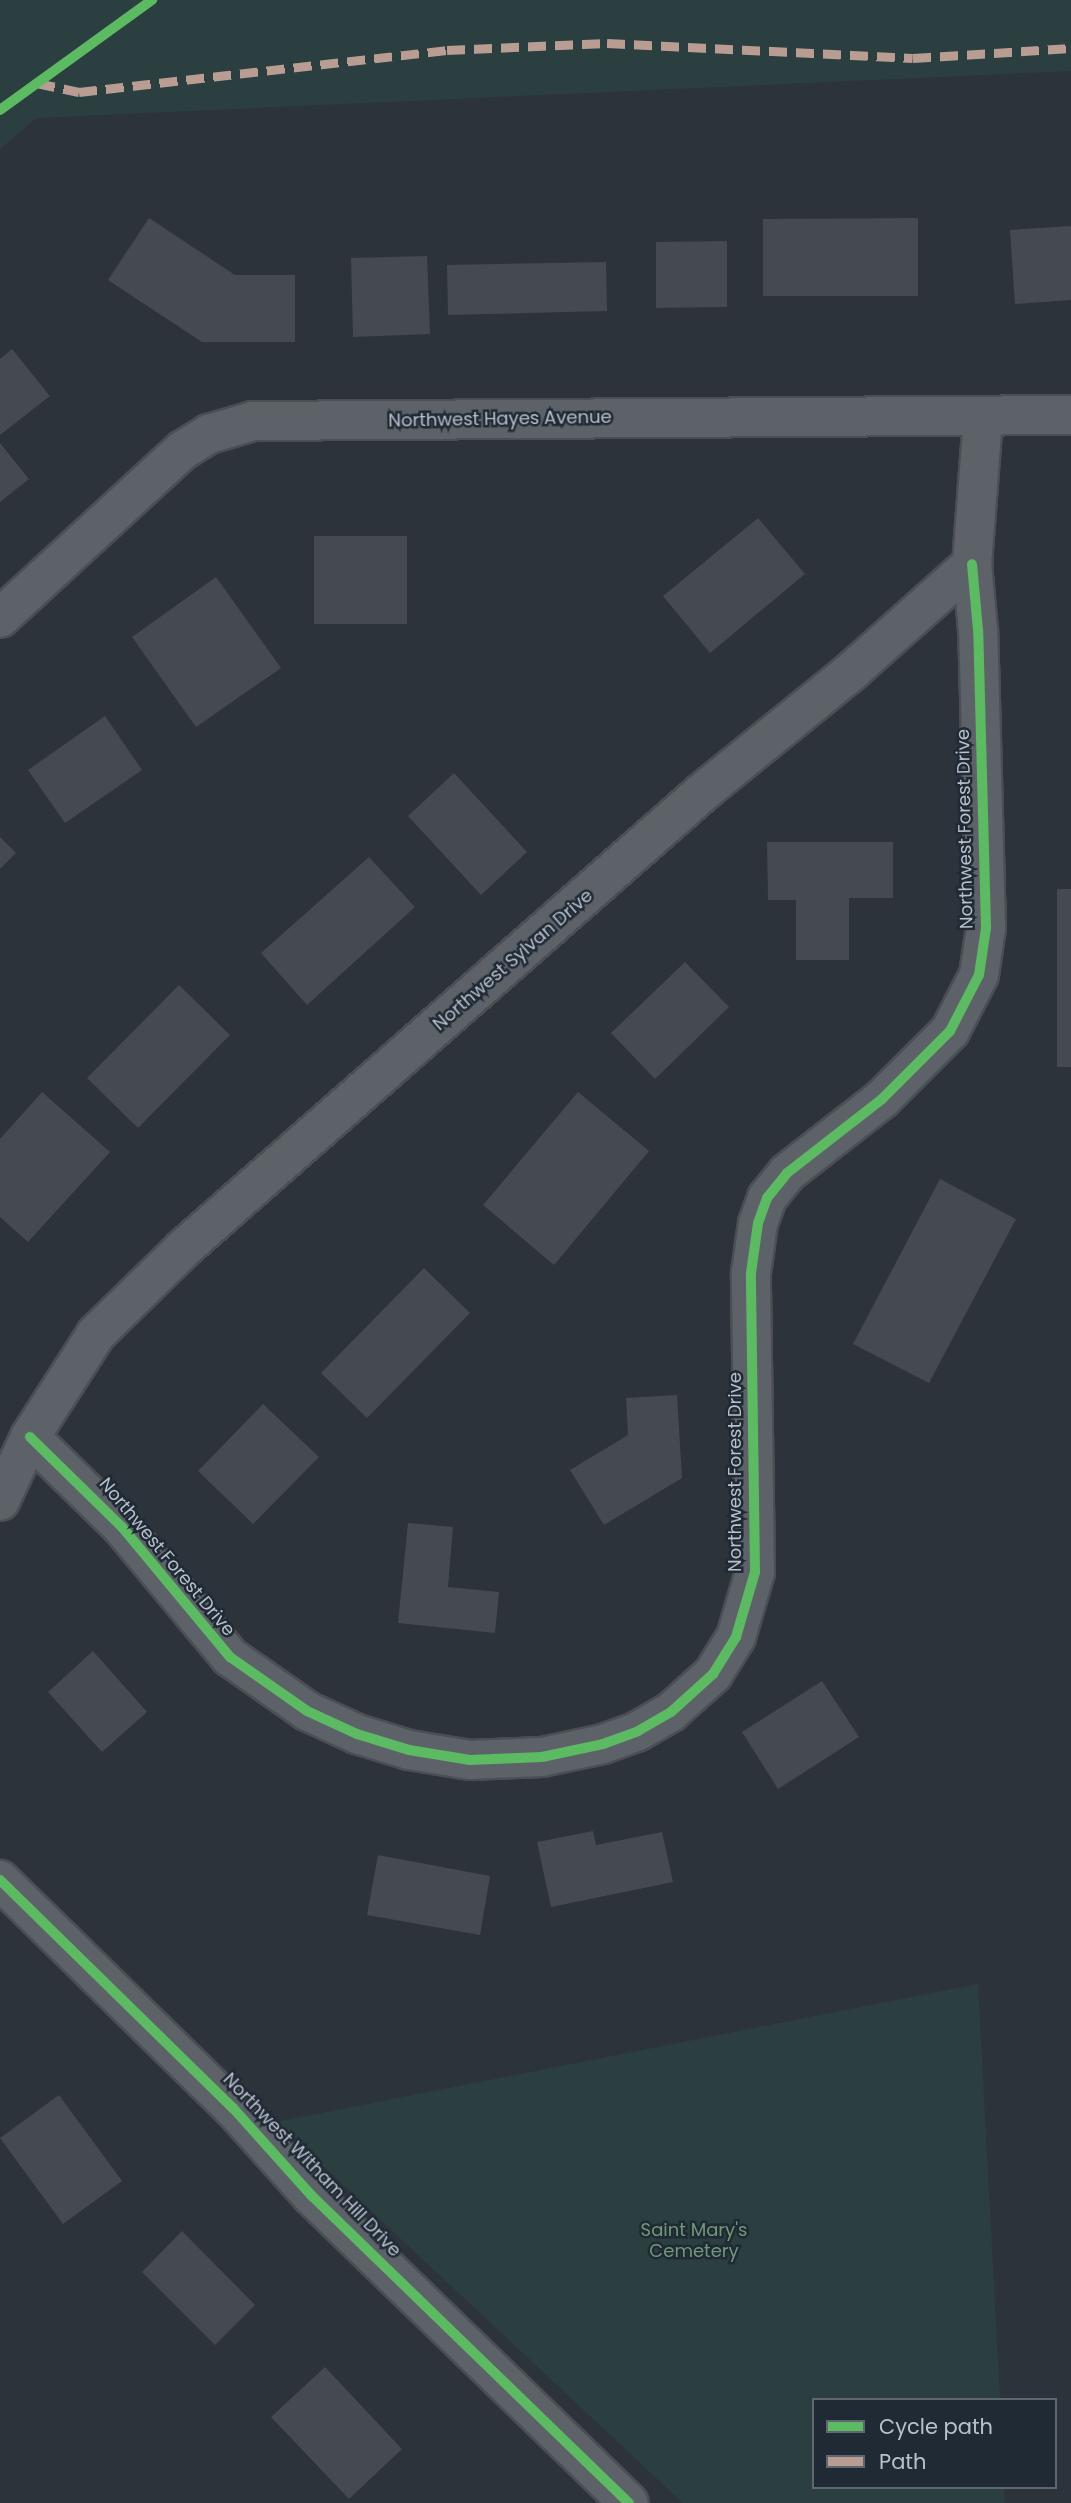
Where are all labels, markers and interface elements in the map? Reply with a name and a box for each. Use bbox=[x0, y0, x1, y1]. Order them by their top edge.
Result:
street label: Northwest Hayes Avenue bbox=[388, 406, 612, 432]
street label: Northwest Forest Drive bbox=[952, 729, 978, 929]
street label: Northwest Sylvan Drive bbox=[429, 885, 597, 1035]
street label: Northwest Forest Drive bbox=[724, 1372, 746, 1572]
street label: Northwest Forest Drive bbox=[94, 1473, 240, 1641]
street label: Northwest Witham Hill Drive bbox=[218, 2069, 406, 2261]
park label: Saint Mary's Cemetery bbox=[641, 2220, 747, 2262]
legend bbox=[812, 2398, 1057, 2489]
text: Cycle path bbox=[879, 2412, 993, 2441]
text: Path bbox=[879, 2447, 926, 2476]

